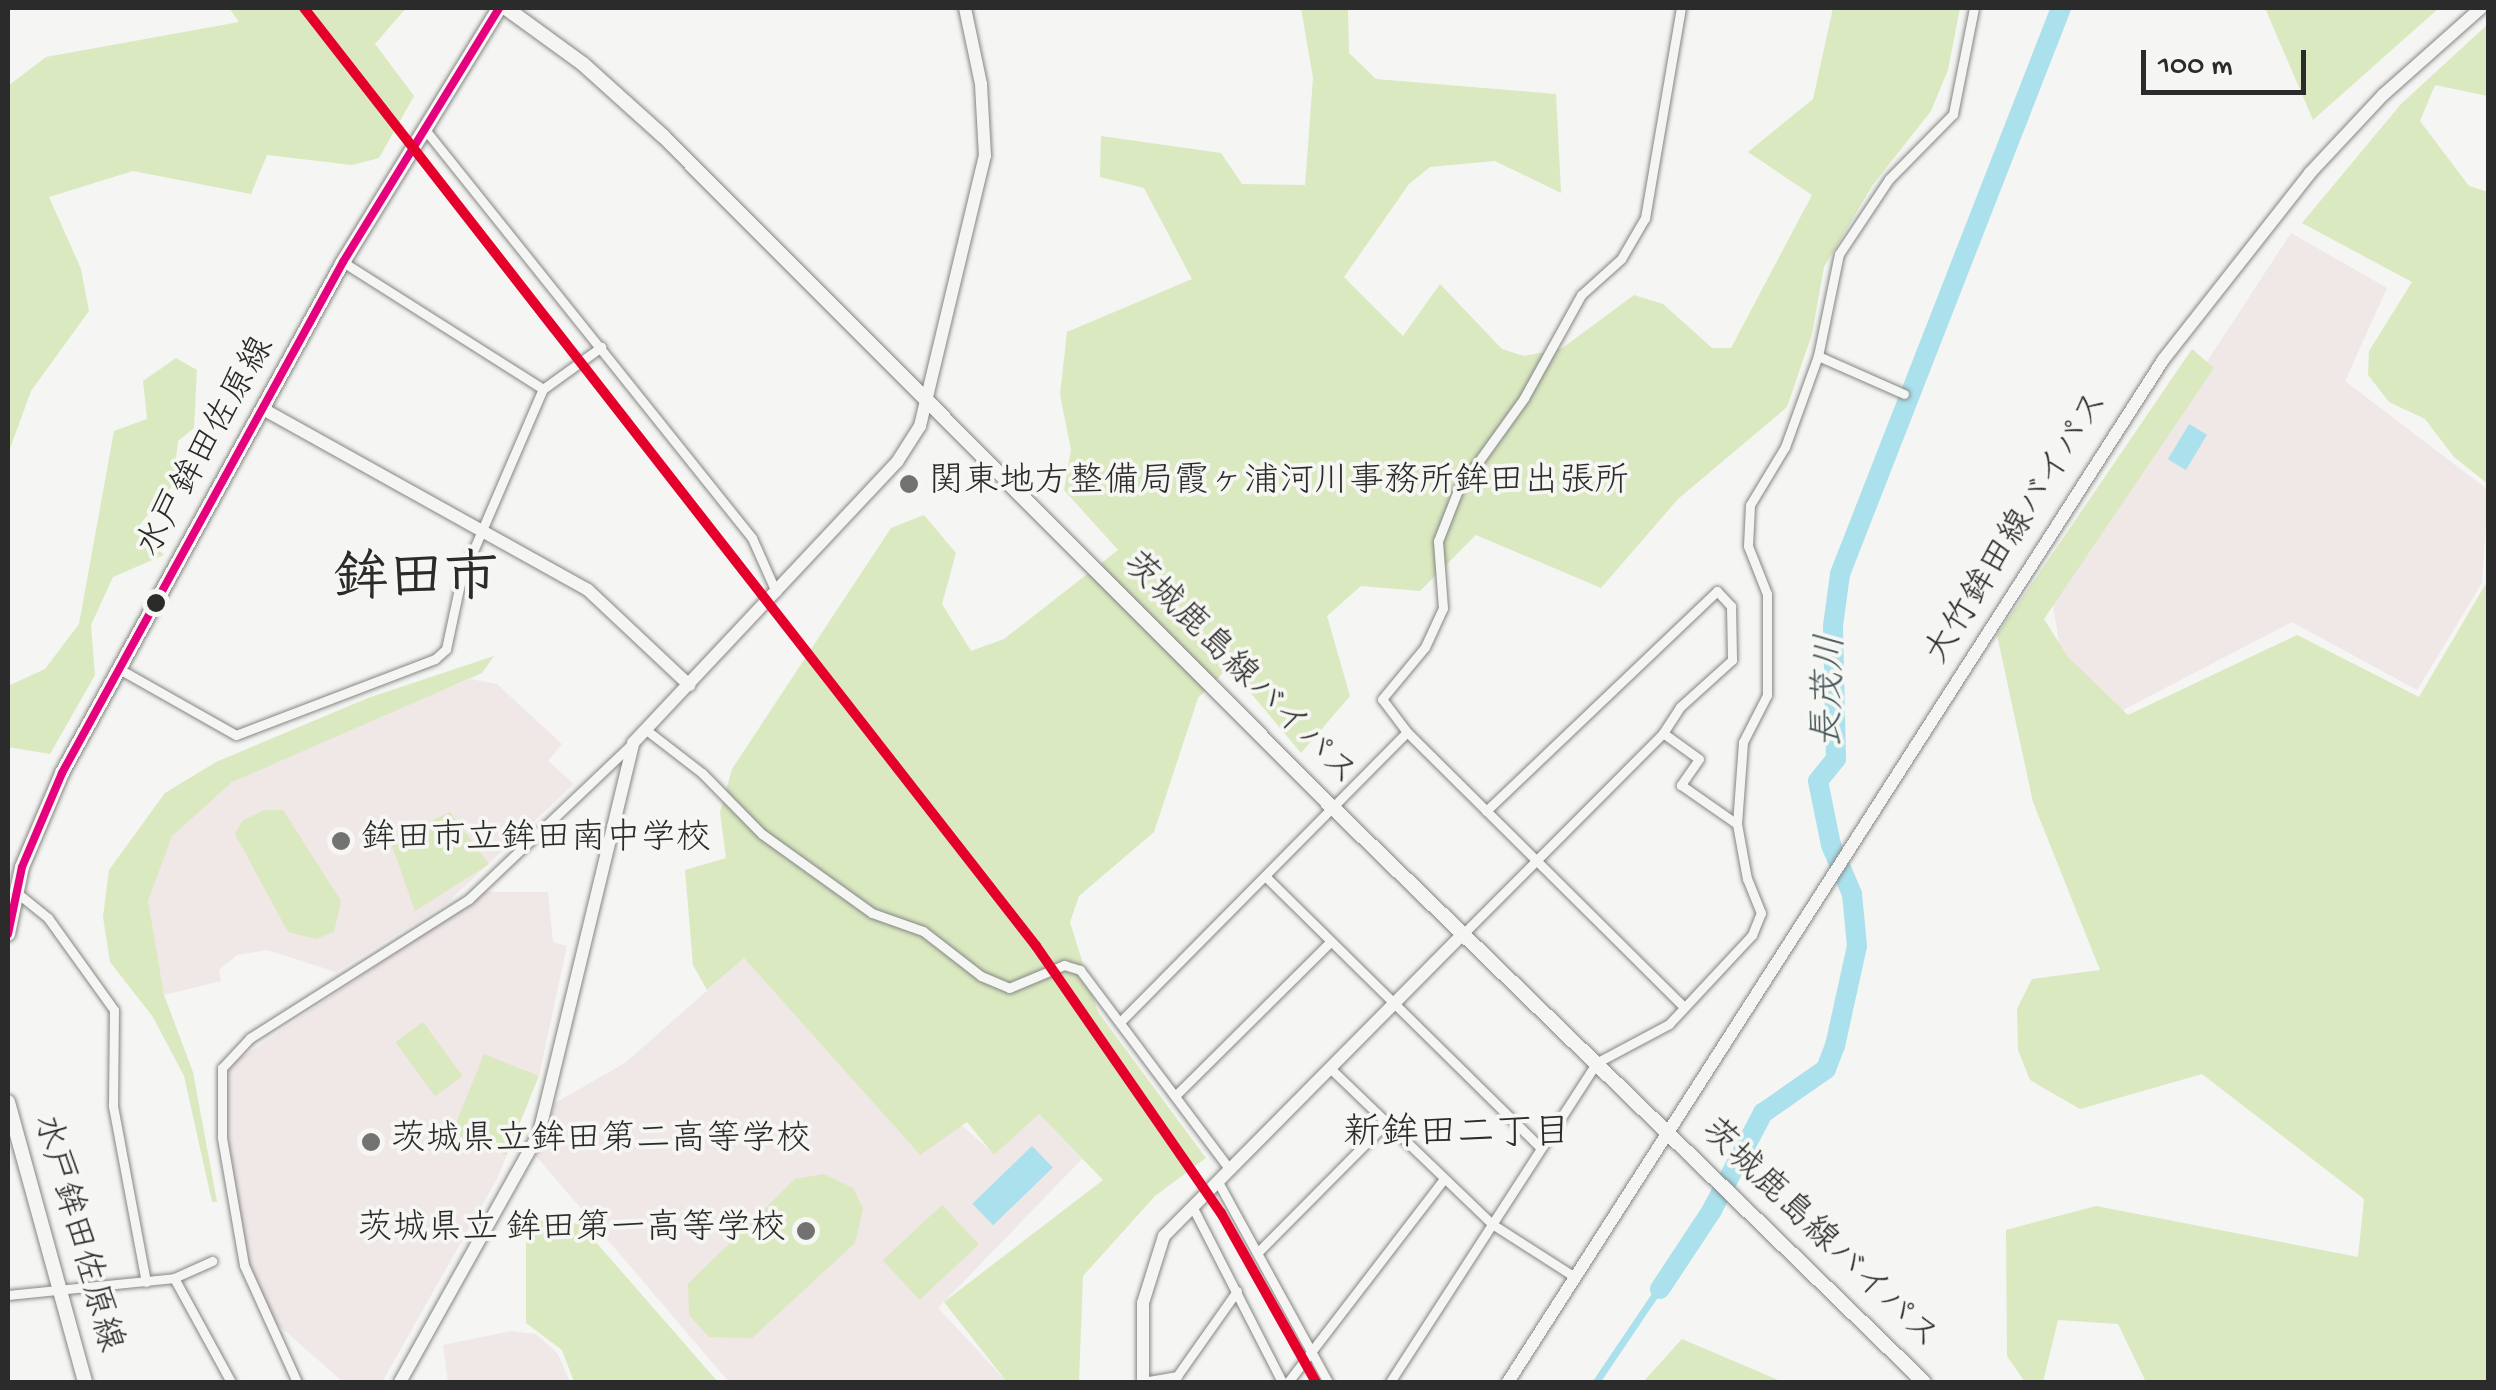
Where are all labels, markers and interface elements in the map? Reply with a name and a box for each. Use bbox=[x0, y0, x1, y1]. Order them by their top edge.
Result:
scale bar bbox=[2146, 30, 2311, 92]
text: 100 m bbox=[2158, 50, 2233, 85]
street label: 水戸鉾田佐原線 bbox=[130, 331, 286, 565]
street label: 大竹鉾田線バイパス bbox=[1918, 384, 2120, 674]
place label: 関東地方整備局霞ヶ浦河川事務所鉾田出張所 bbox=[929, 463, 1629, 505]
marker: 関東地方整備局霞ヶ浦河川事務所鉾田出張所 bbox=[898, 473, 920, 495]
street label: 茨城鹿島線バイパス bbox=[1112, 545, 1364, 797]
district label: 鉾田市 bbox=[334, 551, 498, 617]
unlabelled marker bbox=[146, 593, 166, 613]
water label: 長茂川 bbox=[1808, 633, 1858, 749]
place label: 鉾田市立鉾田南中学校 bbox=[361, 820, 711, 862]
marker: 鉾田市立鉾田南中学校 bbox=[330, 830, 352, 852]
street label: 水戸鉾田佐原線 bbox=[21, 1110, 129, 1358]
street label: 茨城鹿島線バイパス bbox=[1690, 1111, 1946, 1361]
district label: 新鉾田二丁目 bbox=[1343, 1114, 1571, 1160]
place label: 茨城県立鉾田第二高等学校 bbox=[391, 1121, 811, 1163]
marker: 茨城県立鉾田第二高等学校 bbox=[360, 1131, 382, 1153]
place label: 茨城県立 鉾田第一高等学校 bbox=[358, 1210, 786, 1252]
marker: 茨城県立 鉾田第一高等学校 bbox=[795, 1220, 817, 1242]

